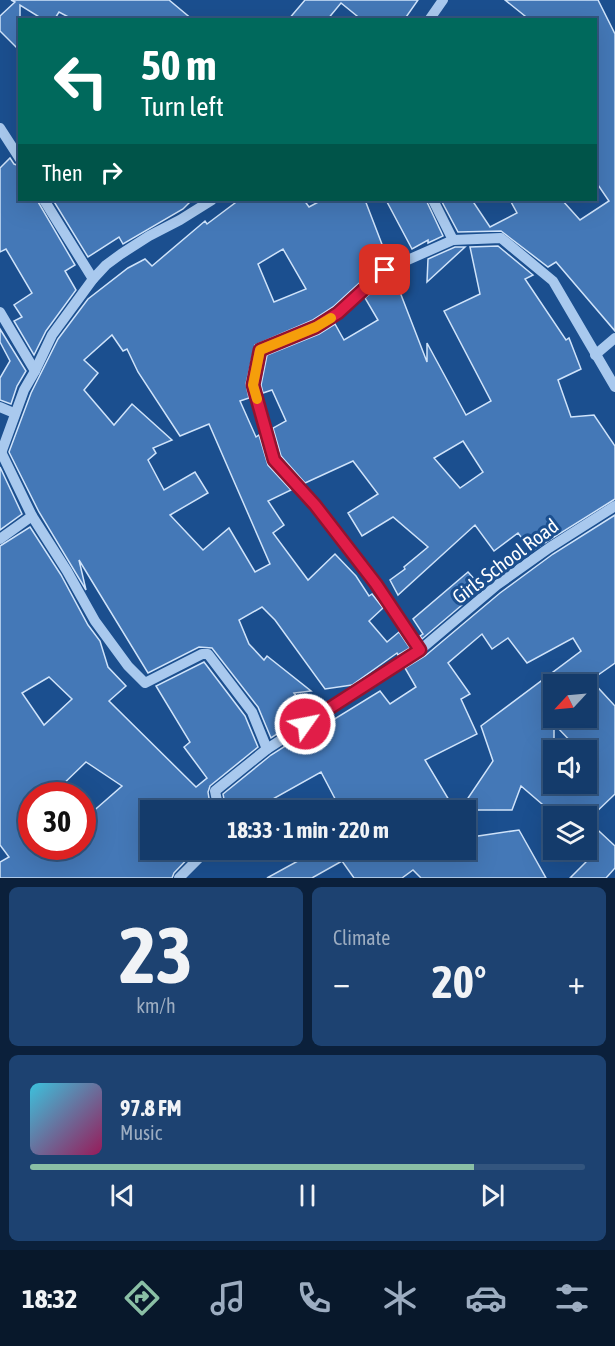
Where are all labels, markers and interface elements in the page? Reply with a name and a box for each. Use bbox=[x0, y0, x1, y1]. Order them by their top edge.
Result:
text: 50 m bbox=[141, 41, 216, 89]
icon: left bbox=[42, 42, 120, 120]
text: Turn left bbox=[141, 91, 224, 122]
icon: right bbox=[95, 156, 128, 189]
text: Then bbox=[42, 160, 83, 186]
pin bbox=[359, 244, 410, 295]
icon: arrive bbox=[368, 253, 401, 286]
street label: Girls School Road bbox=[447, 514, 563, 608]
north arrow bbox=[543, 674, 597, 728]
map controls bbox=[543, 674, 597, 860]
position arrow bbox=[273, 692, 337, 756]
button: sound bbox=[543, 740, 597, 794]
speed limit sign: 30 bbox=[18, 782, 96, 860]
button: layers bbox=[543, 806, 597, 860]
text: 18:33 · 1 min · 220 m bbox=[227, 817, 389, 843]
text: 23 bbox=[119, 910, 193, 1000]
text: Climate bbox=[333, 926, 390, 949]
text: 20° bbox=[432, 956, 486, 1008]
text: − bbox=[333, 963, 350, 1001]
text: + bbox=[568, 963, 585, 1001]
text: km/h bbox=[136, 994, 176, 1017]
text: 97.8 FM bbox=[120, 1095, 182, 1121]
text: Music bbox=[120, 1121, 162, 1144]
icon: previous bbox=[106, 1179, 139, 1212]
icon: pause bbox=[291, 1179, 324, 1212]
icon: next bbox=[476, 1179, 509, 1212]
icon: directions bbox=[121, 1277, 163, 1319]
icon: music bbox=[207, 1277, 249, 1319]
icon: phone bbox=[293, 1277, 335, 1319]
icon: climate bbox=[379, 1277, 421, 1319]
icon: car bbox=[465, 1277, 507, 1319]
icon: filters bbox=[551, 1277, 593, 1319]
text: 18:32 bbox=[22, 1283, 78, 1314]

